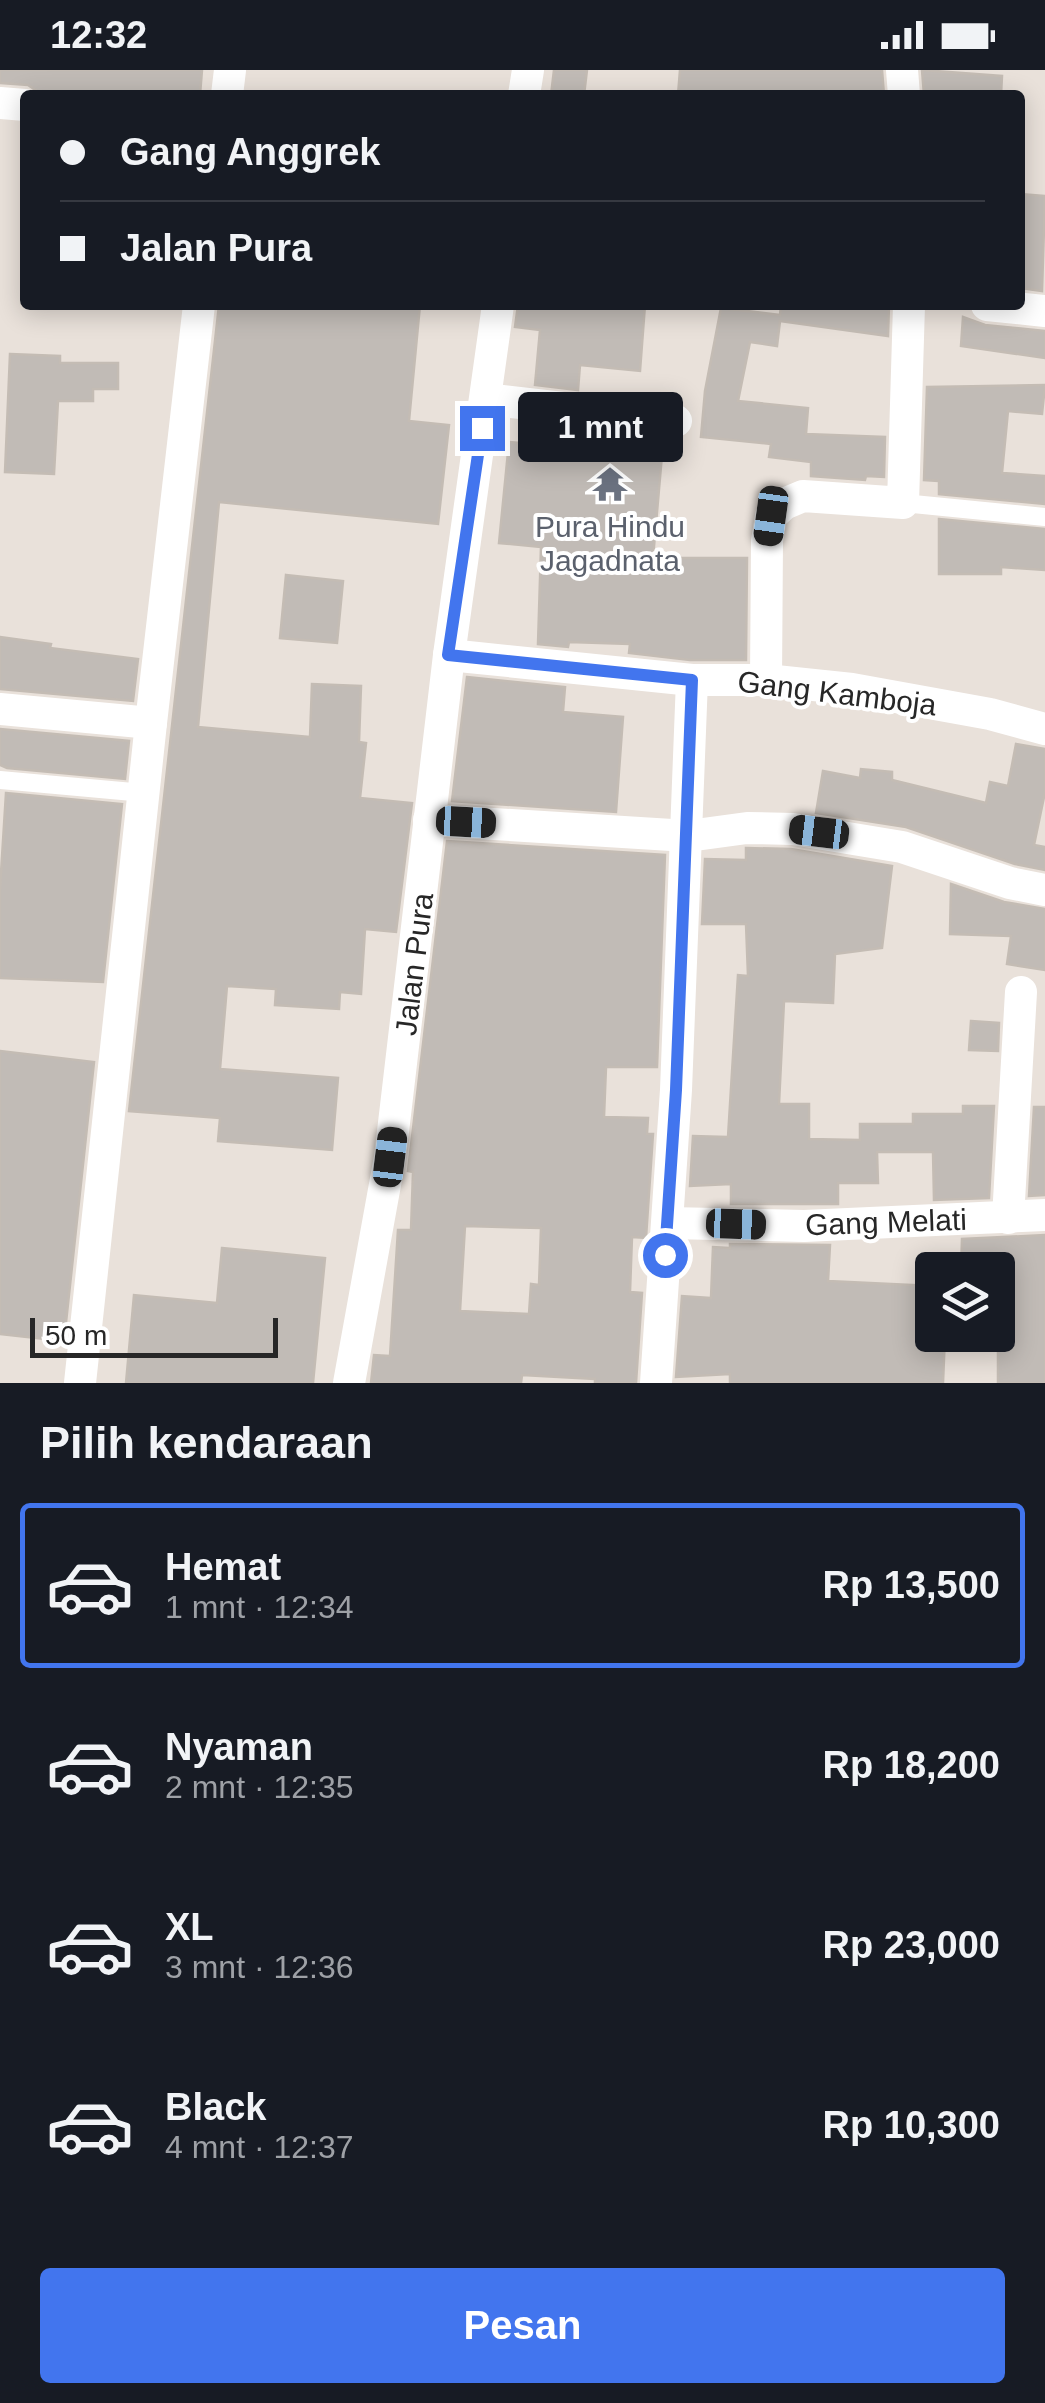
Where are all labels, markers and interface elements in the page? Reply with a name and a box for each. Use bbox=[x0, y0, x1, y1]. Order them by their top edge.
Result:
text: 12:32 bbox=[50, 14, 147, 56]
text: Gang Anggrek bbox=[120, 131, 380, 173]
text: Jalan Pura bbox=[120, 227, 312, 269]
callout: 1 mnt bbox=[517, 393, 682, 463]
route end bbox=[460, 406, 505, 451]
text: 1 mnt bbox=[558, 409, 643, 445]
temple icon: Pura Hindu Jagadnata bbox=[591, 465, 629, 503]
car bbox=[752, 484, 790, 548]
place label: Pura Hindu Jagadnata bbox=[535, 510, 685, 577]
street label: Gang Kamboja bbox=[736, 664, 939, 722]
car bbox=[435, 805, 497, 839]
car bbox=[787, 813, 851, 851]
street label: Jalan Pura bbox=[389, 891, 439, 1037]
car bbox=[371, 1125, 409, 1189]
street label: Gang Melati bbox=[805, 1203, 967, 1241]
car bbox=[705, 1208, 767, 1240]
route start bbox=[643, 1233, 688, 1278]
map controls bbox=[915, 1252, 1015, 1352]
button: layers bbox=[915, 1252, 1015, 1352]
scale bar bbox=[30, 1313, 278, 1358]
text: 50 m bbox=[45, 1320, 107, 1351]
text: Pilih kendaraan bbox=[40, 1417, 373, 1468]
icon: car bbox=[45, 1541, 135, 1631]
text: Hemat bbox=[165, 1546, 281, 1588]
text: Rp 13,500 bbox=[823, 1564, 1000, 1606]
text: 1 mnt · 12:34 bbox=[165, 1589, 354, 1625]
icon: car bbox=[45, 1721, 135, 1811]
text: Nyaman bbox=[165, 1726, 313, 1768]
text: Rp 18,200 bbox=[823, 1744, 1000, 1786]
text: 2 mnt · 12:35 bbox=[165, 1769, 354, 1805]
icon: car bbox=[45, 1901, 135, 1991]
text: XL bbox=[165, 1906, 214, 1948]
text: Rp 23,000 bbox=[823, 1924, 1000, 1966]
text: 3 mnt · 12:36 bbox=[165, 1949, 354, 1985]
icon: car bbox=[45, 2081, 135, 2171]
text: Black bbox=[165, 2086, 266, 2128]
text: Rp 10,300 bbox=[823, 2104, 1000, 2146]
text: 4 mnt · 12:37 bbox=[165, 2129, 354, 2165]
button: Pesan bbox=[40, 2268, 1005, 2383]

